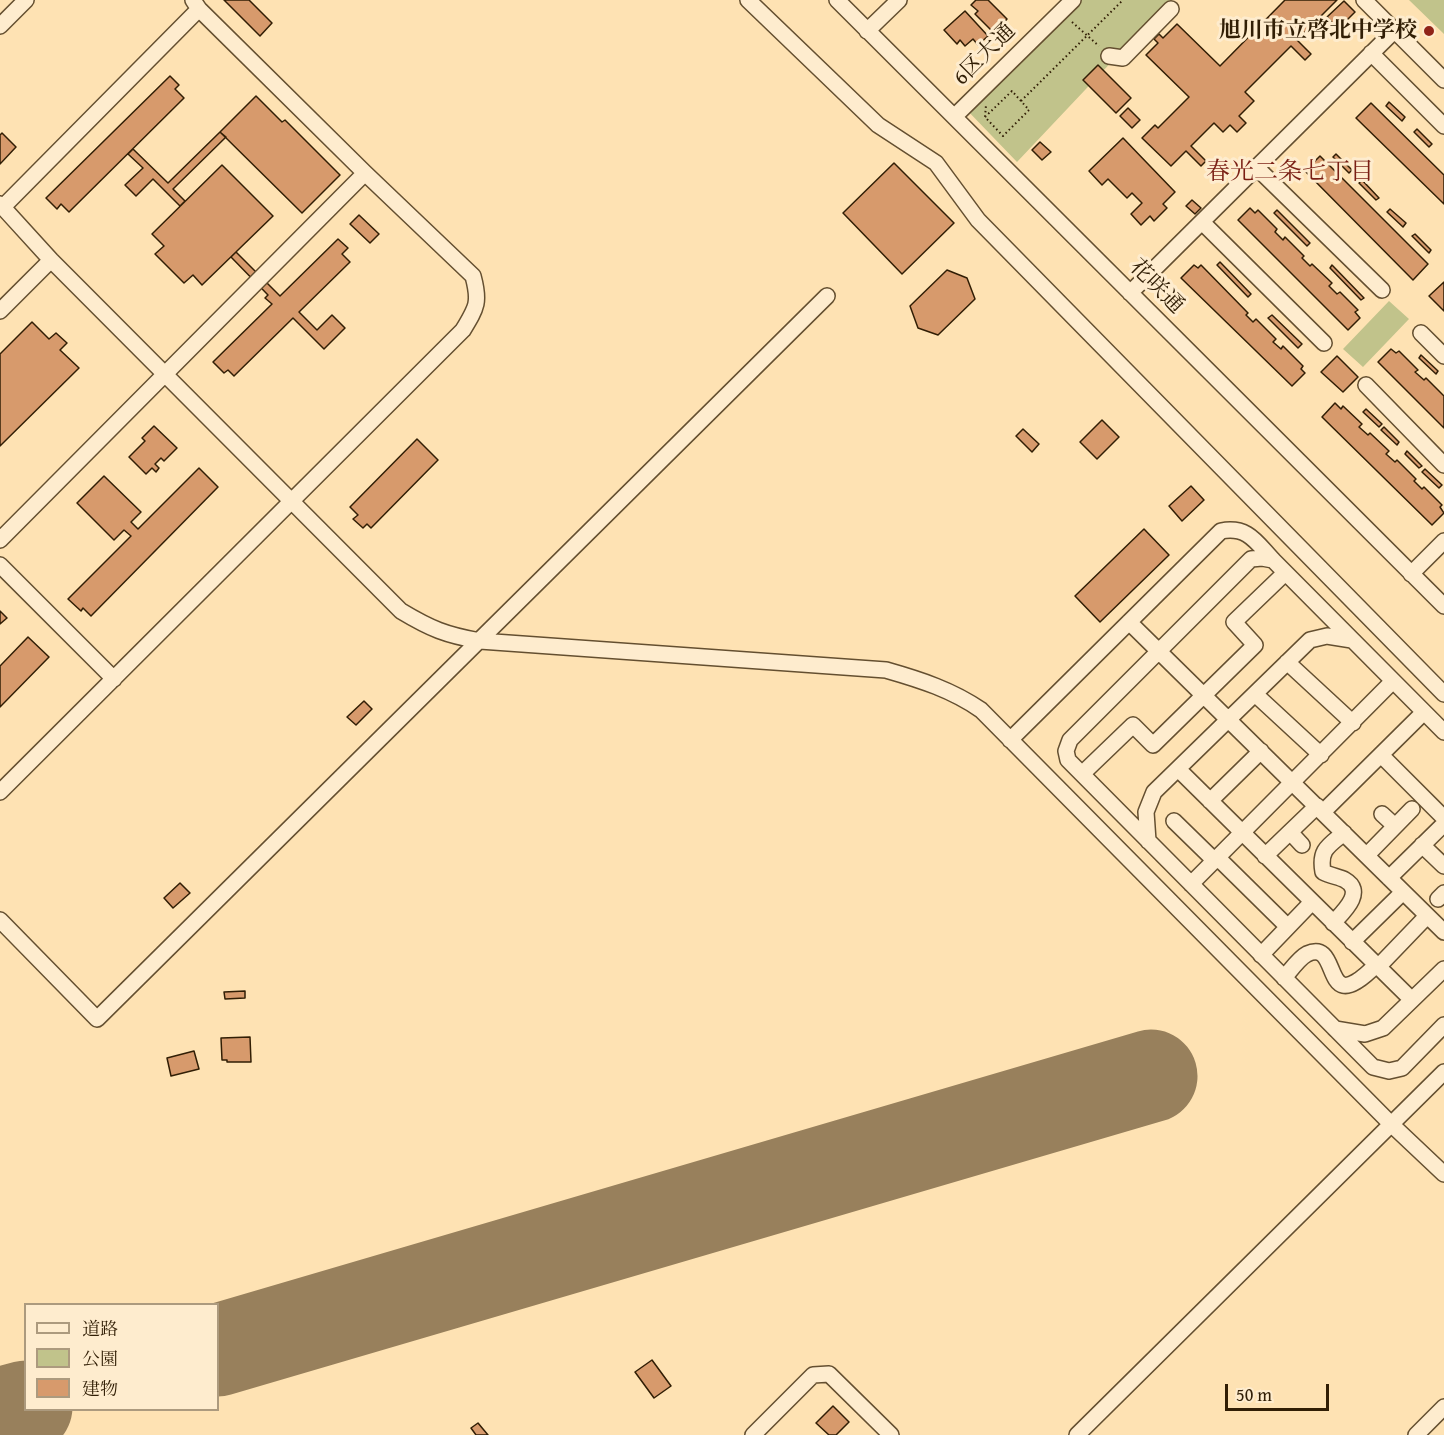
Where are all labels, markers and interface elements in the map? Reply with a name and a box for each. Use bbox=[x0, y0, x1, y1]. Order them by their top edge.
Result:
place label: 旭川市立啓北中学校 bbox=[1219, 18, 1417, 44]
street label: 6区大通 bbox=[949, 19, 1021, 91]
marker: 旭川市立啓北中学校 bbox=[1422, 24, 1436, 38]
district label: 春光二条七丁目 bbox=[1206, 159, 1374, 187]
street label: 花咲通 bbox=[1123, 254, 1189, 320]
legend bbox=[24, 1303, 219, 1411]
text: 道路 bbox=[82, 1315, 118, 1342]
text: 公園 bbox=[82, 1345, 118, 1372]
scale bar bbox=[1228, 1372, 1332, 1410]
text: 建物 bbox=[82, 1375, 118, 1402]
text: 50 m bbox=[1236, 1381, 1272, 1408]

